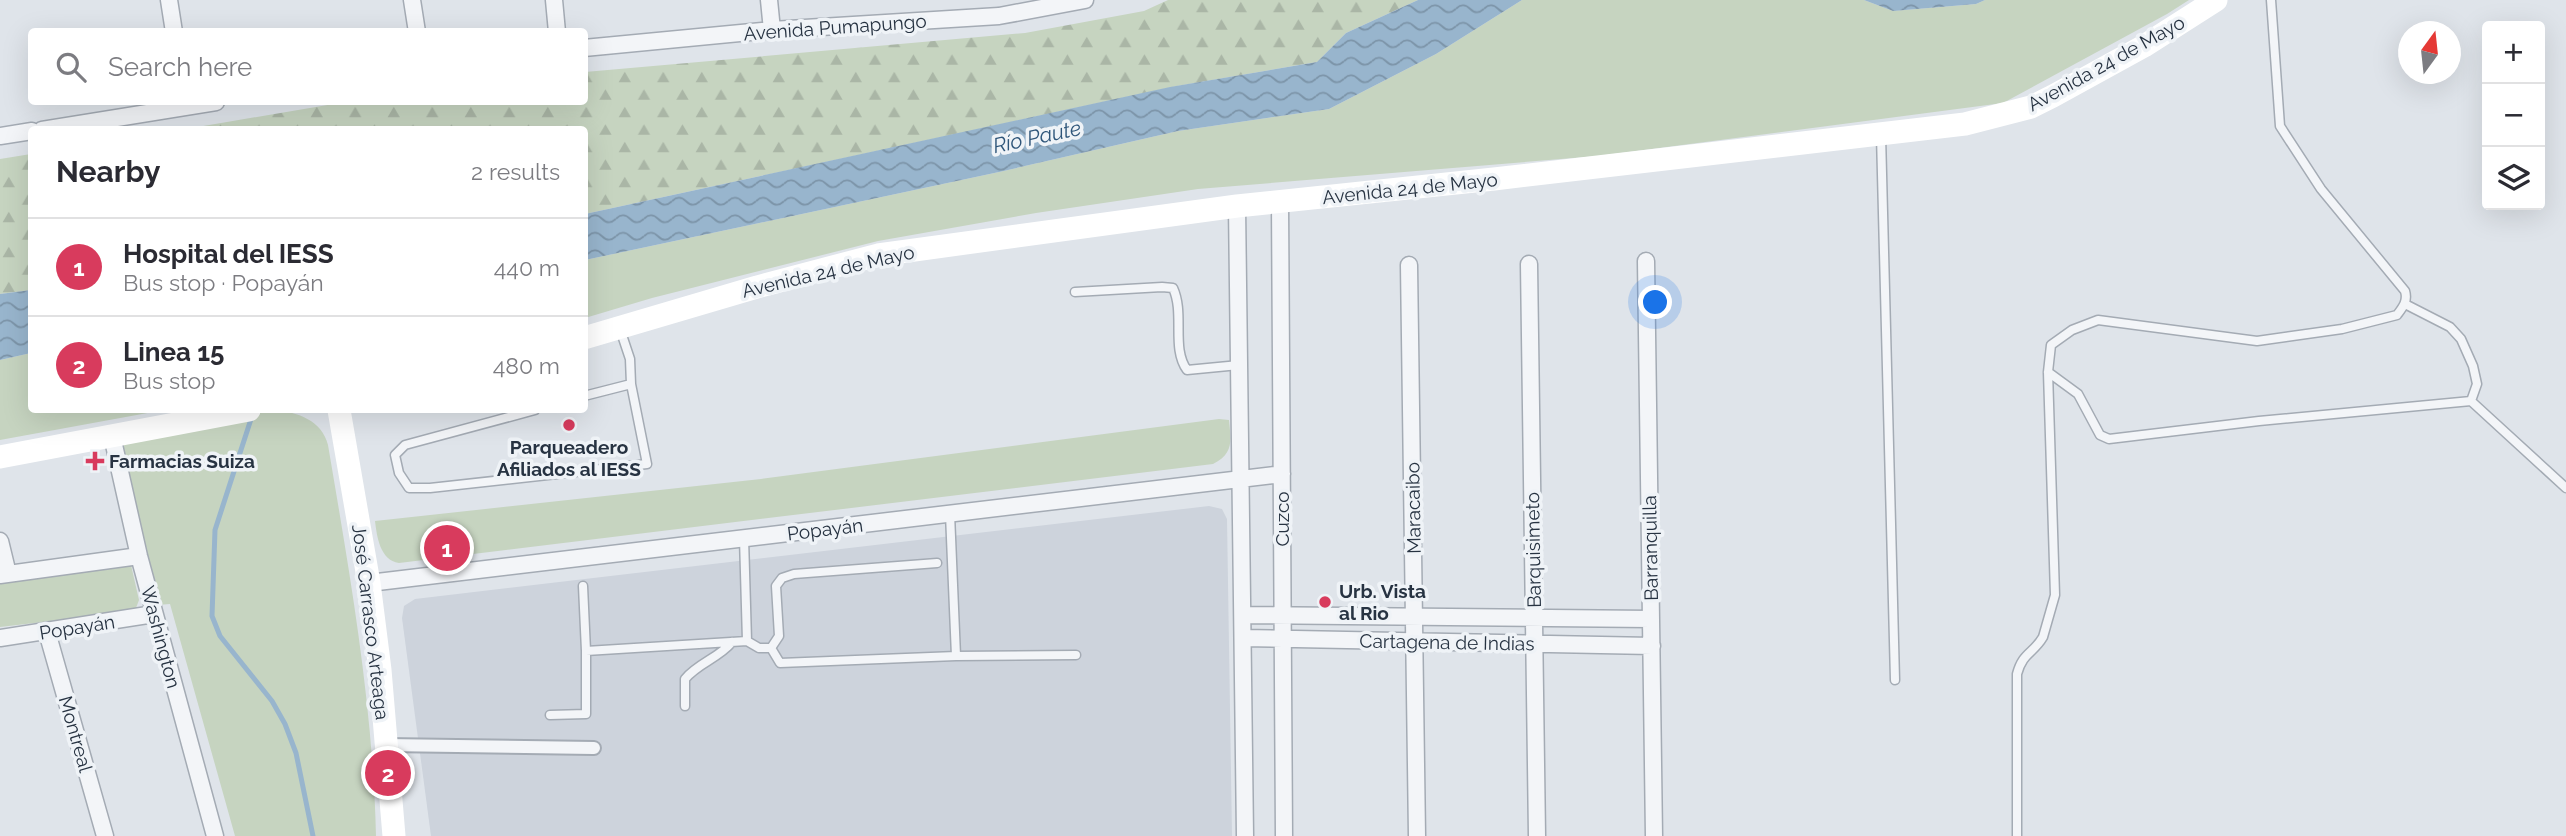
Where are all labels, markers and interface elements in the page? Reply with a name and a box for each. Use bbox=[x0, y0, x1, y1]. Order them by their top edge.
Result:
street label: Avenida Pumapungo bbox=[743, 10, 927, 44]
street label: Avenida 24 de Mayo bbox=[2024, 11, 2188, 115]
north arrow bbox=[2398, 21, 2461, 84]
map controls bbox=[2482, 21, 2545, 210]
button: + bbox=[2482, 21, 2545, 84]
search box bbox=[28, 28, 588, 105]
icon: search bbox=[52, 48, 90, 86]
text: Search here bbox=[108, 52, 252, 82]
button: − bbox=[2482, 84, 2545, 147]
water label: Río Paute bbox=[991, 115, 1083, 158]
button: layers bbox=[2482, 147, 2545, 210]
text: Nearby bbox=[56, 154, 160, 189]
text: 2 results bbox=[471, 158, 560, 185]
street label: Avenida 24 de Mayo bbox=[1321, 168, 1499, 208]
text: Hospital del IESS bbox=[123, 239, 334, 269]
street label: Avenida 24 de Mayo bbox=[740, 240, 916, 302]
text: 1 bbox=[73, 254, 85, 281]
text: 440 m bbox=[494, 254, 560, 281]
text: Bus stop · Popayán bbox=[123, 269, 324, 296]
your location bbox=[1638, 285, 1672, 319]
text: Linea 15 bbox=[123, 337, 225, 367]
text: 2 bbox=[73, 352, 85, 379]
text: 480 m bbox=[493, 352, 560, 379]
text: Bus stop bbox=[123, 367, 215, 394]
marker: Parqueadero Afiliados al IESS bbox=[561, 417, 577, 433]
place label: Parqueadero Afiliados al IESS bbox=[497, 436, 641, 480]
place label: Farmacias Suiza bbox=[109, 450, 255, 472]
marker: Farmacias Suiza bbox=[87, 453, 103, 469]
street label: Maracaibo bbox=[1401, 462, 1425, 554]
street label: Cuzco bbox=[1271, 491, 1293, 547]
street label: Barquisimeto bbox=[1521, 492, 1545, 608]
street label: Barranquilla bbox=[1638, 495, 1662, 601]
street label: Popayán bbox=[786, 513, 864, 545]
pin: 1 bbox=[424, 522, 470, 574]
street label: José Carrasco Arteaga bbox=[348, 523, 394, 721]
place label: Urb. Vista al Rio bbox=[1339, 580, 1426, 624]
street label: Washington bbox=[137, 583, 185, 691]
marker: Urb. Vista al Rio bbox=[1317, 594, 1333, 610]
street label: Popayán bbox=[38, 610, 116, 644]
street label: Cartagena de Indias bbox=[1359, 629, 1535, 655]
street label: Montreal bbox=[55, 693, 98, 775]
pin: 2 bbox=[365, 747, 411, 799]

